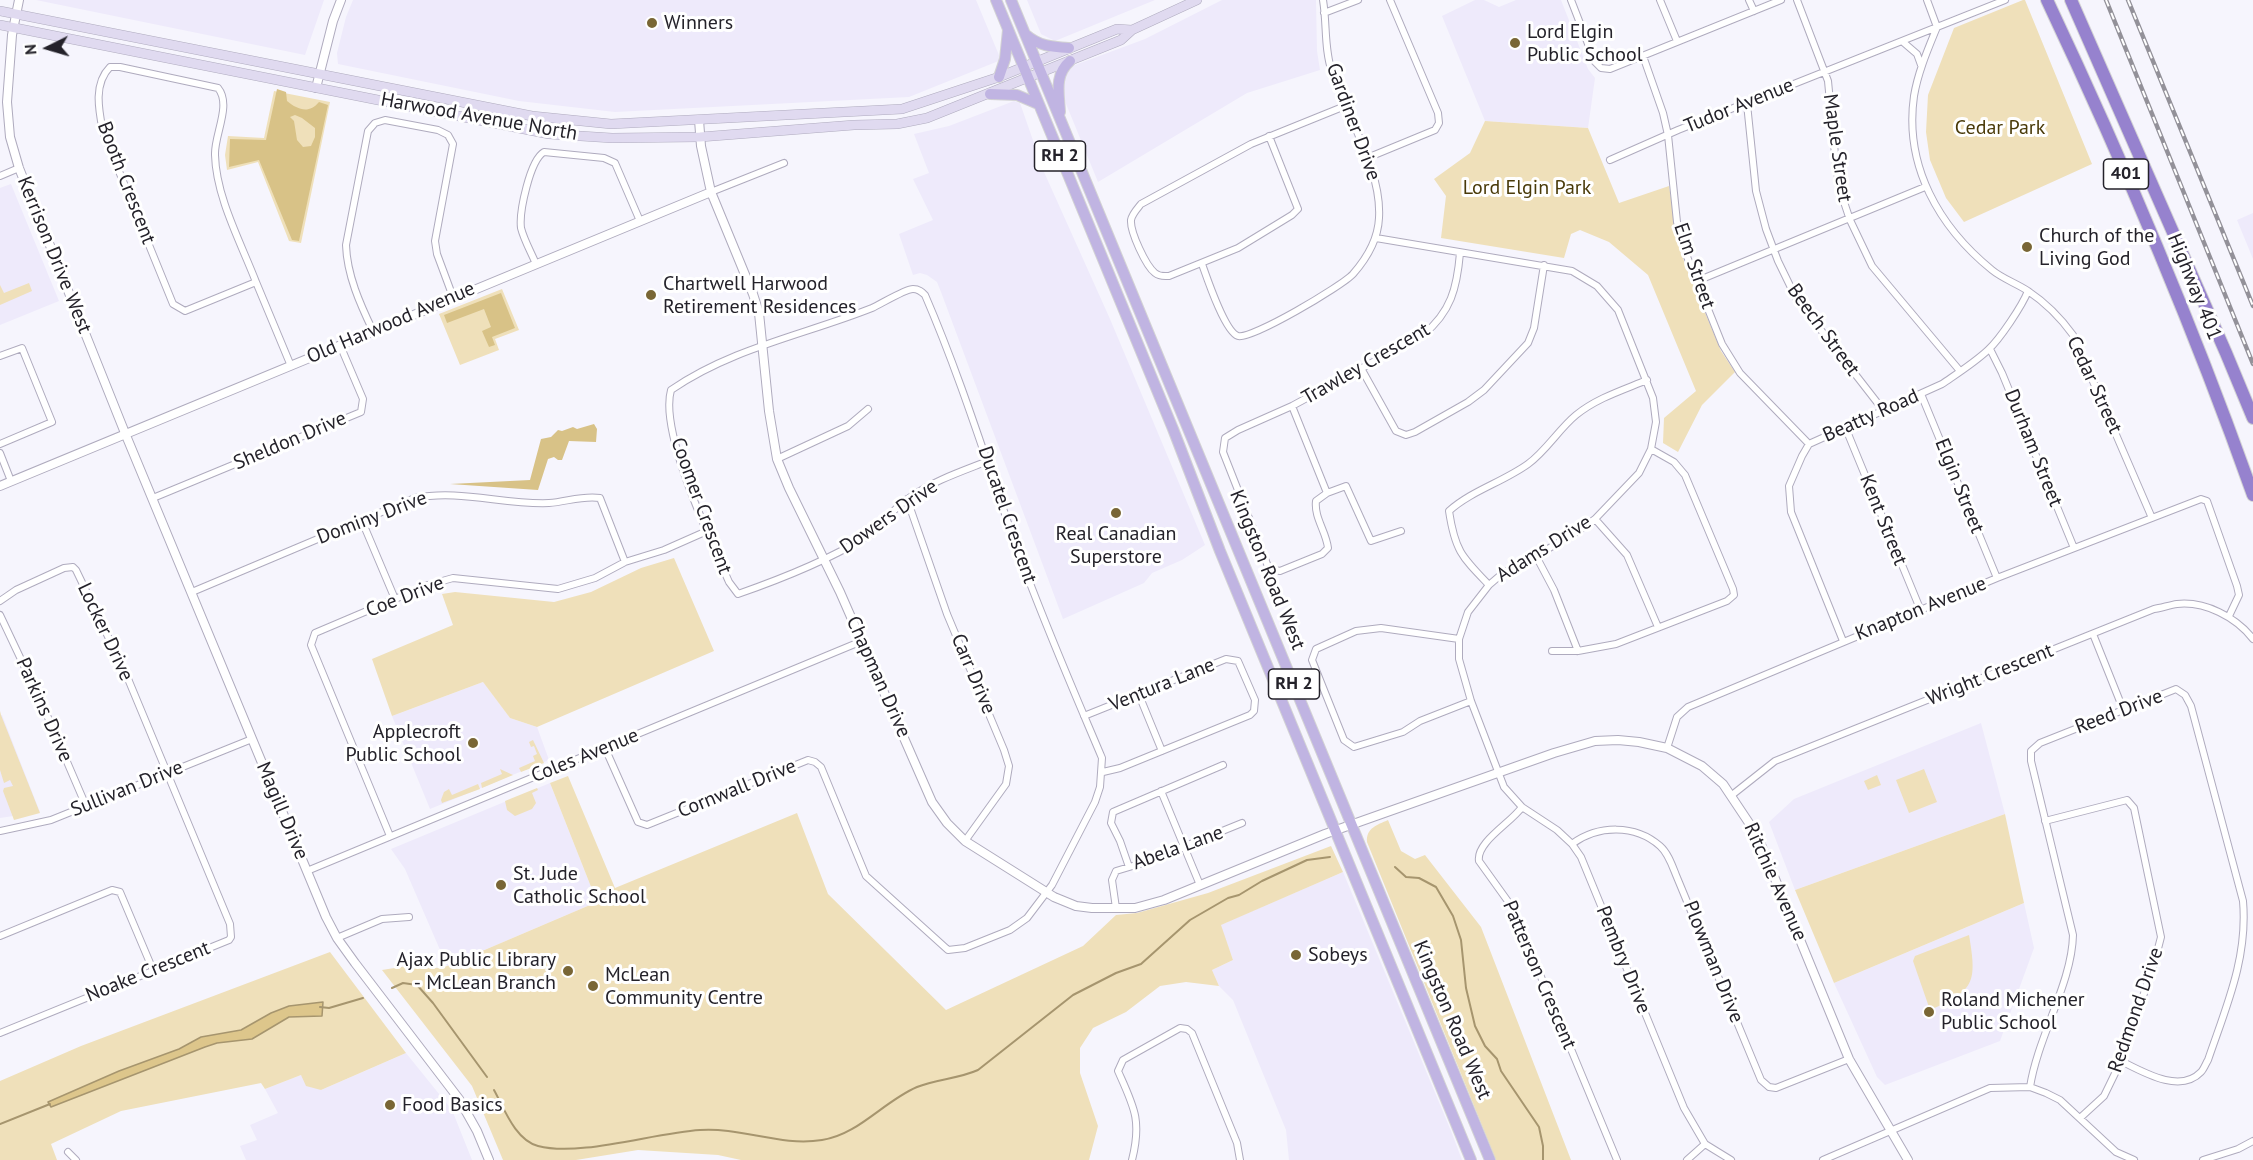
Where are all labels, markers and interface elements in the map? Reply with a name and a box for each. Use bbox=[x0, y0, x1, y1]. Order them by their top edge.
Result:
place label: Winners bbox=[664, 11, 733, 35]
marker: Winners bbox=[645, 16, 659, 30]
north arrow bbox=[18, 18, 78, 78]
place label: Lord Elgin Public School bbox=[1527, 20, 1642, 67]
marker: Lord Elgin Public School bbox=[1508, 36, 1522, 50]
text: N bbox=[20, 43, 40, 56]
street label: Gardiner Drive bbox=[1321, 60, 1385, 184]
street label: Tudor Avenue bbox=[1681, 73, 1797, 139]
street label: Harwood Avenue North bbox=[379, 88, 579, 146]
street label: Maple Street bbox=[1818, 92, 1856, 204]
park label: Cedar Park bbox=[1955, 116, 2045, 140]
street label: Booth Crescent bbox=[92, 118, 160, 248]
road number: RH 2 bbox=[1034, 141, 1086, 171]
road number: 401 bbox=[2104, 159, 2148, 189]
street label: Kerrison Drive West bbox=[12, 173, 96, 337]
park label: Lord Elgin Park bbox=[1463, 176, 1591, 200]
street label: Elm Street bbox=[1668, 220, 1720, 312]
place label: Church of the Living God bbox=[2039, 224, 2154, 271]
street label: Highway 401 bbox=[2162, 230, 2226, 344]
marker: Church of the Living God bbox=[2020, 240, 2034, 254]
place label: Chartwell Harwood Retirement Residences bbox=[663, 272, 857, 319]
street label: Old Harwood Avenue bbox=[303, 277, 479, 369]
street label: Beech Street bbox=[1782, 279, 1864, 381]
marker: Chartwell Harwood Retirement Residences bbox=[644, 288, 658, 302]
street label: Trawley Crescent bbox=[1298, 318, 1434, 410]
street label: Cedar Street bbox=[2061, 332, 2127, 438]
street label: Beatty Road bbox=[1819, 384, 1923, 448]
street label: Durham Street bbox=[1999, 386, 2067, 510]
street label: Sheldon Drive bbox=[230, 406, 350, 476]
street label: Coomer Crescent bbox=[665, 434, 737, 578]
street label: Elgin Street bbox=[1929, 435, 1989, 537]
street label: Ducatel Crescent bbox=[972, 443, 1042, 587]
street label: Kent Street bbox=[1854, 471, 1912, 569]
street label: Dowers Drive bbox=[836, 475, 942, 559]
street label: Dominy Drive bbox=[314, 486, 430, 550]
street label: Kingston Road West bbox=[1224, 487, 1310, 653]
marker: Real Canadian Superstore bbox=[1109, 506, 1123, 520]
street label: Adams Drive bbox=[1492, 510, 1596, 588]
place label: Real Canadian Superstore bbox=[1055, 522, 1177, 569]
street label: Coe Drive bbox=[363, 571, 447, 623]
street label: Knapton Avenue bbox=[1852, 572, 1990, 646]
street label: Locker Drive bbox=[72, 579, 138, 685]
street label: Chapman Drive bbox=[841, 613, 915, 741]
street label: Carr Drive bbox=[945, 630, 1001, 718]
street label: Wright Crescent bbox=[1923, 639, 2057, 711]
street label: Ventura Lane bbox=[1106, 653, 1218, 717]
street label: Parkins Drive bbox=[10, 654, 78, 766]
road number: RH 2 bbox=[1268, 669, 1320, 699]
street label: Reed Drive bbox=[2072, 684, 2166, 740]
place label: Applecroft Public School bbox=[346, 720, 461, 767]
street label: Coles Avenue bbox=[528, 724, 642, 788]
marker: Applecroft Public School bbox=[466, 736, 480, 750]
street label: Cornwall Drive bbox=[674, 754, 800, 824]
street label: Sullivan Drive bbox=[67, 756, 187, 822]
street label: Magill Drive bbox=[251, 759, 313, 863]
street label: Ritchie Avenue bbox=[1738, 819, 1812, 945]
street label: Abela Lane bbox=[1129, 821, 1227, 875]
place label: St. Jude Catholic School bbox=[513, 862, 646, 909]
marker: St. Jude Catholic School bbox=[494, 878, 508, 892]
street label: Patterson Crescent bbox=[1497, 897, 1581, 1053]
street label: Plowman Drive bbox=[1678, 897, 1748, 1027]
street label: Pembry Drive bbox=[1591, 903, 1655, 1017]
street label: Noake Crescent bbox=[82, 936, 214, 1008]
street label: Kingston Road West bbox=[1408, 937, 1496, 1103]
place label: Sobeys bbox=[1308, 943, 1368, 967]
street label: Redmond Drive bbox=[2103, 944, 2169, 1076]
place label: Ajax Public Library - McLean Branch bbox=[396, 948, 556, 995]
marker: Sobeys bbox=[1289, 948, 1303, 962]
place label: McLean Community Centre bbox=[605, 963, 763, 1010]
marker: Ajax Public Library - McLean Branch bbox=[561, 964, 575, 978]
marker: McLean Community Centre bbox=[586, 979, 600, 993]
place label: Roland Michener Public School bbox=[1941, 988, 2085, 1035]
marker: Roland Michener Public School bbox=[1922, 1005, 1936, 1019]
place label: Food Basics bbox=[402, 1093, 503, 1117]
marker: Food Basics bbox=[383, 1098, 397, 1112]

